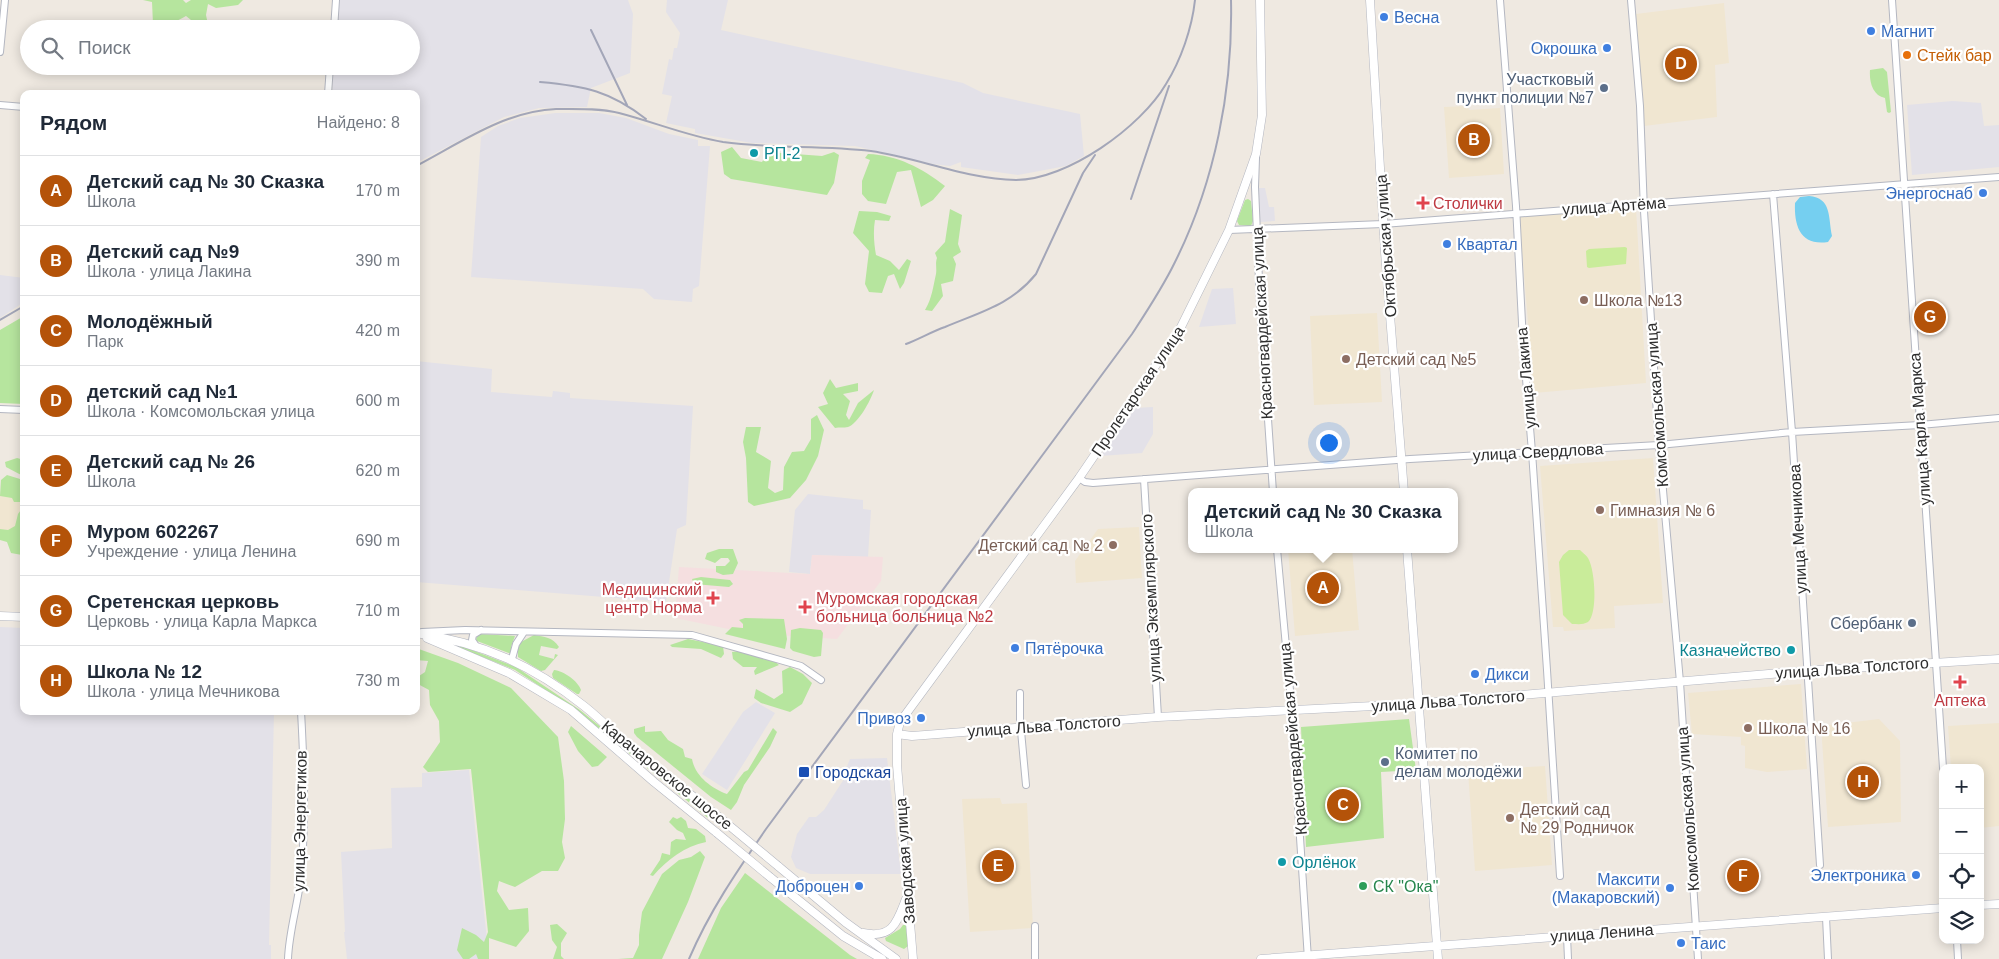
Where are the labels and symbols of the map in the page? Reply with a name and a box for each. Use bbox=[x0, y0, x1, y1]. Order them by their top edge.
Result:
place label: Весна bbox=[1394, 9, 1439, 26]
marker: Весна bbox=[1378, 11, 1390, 23]
place label: Магнит bbox=[1881, 23, 1935, 40]
marker: Магнит bbox=[1865, 25, 1877, 37]
place label: Окрошка bbox=[1531, 40, 1597, 57]
marker: Окрошка bbox=[1601, 42, 1613, 54]
pin: D bbox=[1665, 45, 1697, 83]
place label: Стейк бар bbox=[1917, 47, 1992, 64]
marker: Стейк бар bbox=[1901, 49, 1913, 61]
place label: Участковый пункт полиции №7 bbox=[1457, 71, 1594, 106]
marker: Участковый пункт полиции №7 bbox=[1598, 82, 1610, 94]
pin: B bbox=[1458, 121, 1490, 159]
place label: РП-2 bbox=[764, 145, 801, 162]
marker: РП-2 bbox=[748, 147, 760, 159]
street label: Октябрьская улица bbox=[1373, 174, 1399, 318]
place label: Энергоснаб bbox=[1886, 185, 1973, 202]
marker: Энергоснаб bbox=[1977, 187, 1989, 199]
street label: улица Артёма bbox=[1562, 194, 1666, 218]
place label: Столички bbox=[1433, 195, 1503, 212]
marker: Столички bbox=[1417, 197, 1429, 209]
street label: Красногвардейская улица bbox=[1248, 226, 1276, 420]
place label: Квартал bbox=[1457, 236, 1517, 253]
marker: Квартал bbox=[1441, 238, 1453, 250]
place label: Школа №13 bbox=[1594, 292, 1682, 309]
marker: Школа №13 bbox=[1578, 294, 1590, 306]
pin: G bbox=[1914, 298, 1946, 336]
street label: Комсомольская улица bbox=[1643, 322, 1671, 488]
street label: Пролетарская улица bbox=[1088, 323, 1188, 459]
street label: улица Лакина bbox=[1513, 327, 1539, 429]
place label: Детский сад №5 bbox=[1356, 351, 1477, 368]
street label: улица Карла Маркса bbox=[1906, 352, 1934, 506]
marker: Детский сад №5 bbox=[1340, 353, 1352, 365]
your location bbox=[1316, 430, 1342, 456]
street label: улица Свердлова bbox=[1472, 440, 1604, 464]
street label: улица Мечникова bbox=[1786, 464, 1810, 594]
place label: Гимназия № 6 bbox=[1610, 502, 1715, 519]
marker: Гимназия № 6 bbox=[1594, 504, 1606, 516]
street label: улица Экземплярского bbox=[1138, 513, 1164, 682]
place label: Детский сад № 2 bbox=[978, 537, 1103, 554]
marker: Детский сад № 2 bbox=[1107, 539, 1119, 551]
pin: A bbox=[1307, 569, 1339, 607]
place label: Медицинский центр Норма bbox=[602, 581, 702, 616]
place label: Муромская городская больница больница №2 bbox=[816, 590, 993, 625]
marker: Медицинский центр Норма bbox=[706, 591, 720, 605]
marker: Муромская городская больница больница №2 bbox=[798, 600, 812, 614]
place label: Сбербанк bbox=[1830, 615, 1903, 632]
marker: Сбербанк bbox=[1906, 617, 1918, 629]
place label: Пятёрочка bbox=[1025, 640, 1104, 657]
marker: Пятёрочка bbox=[1009, 642, 1021, 654]
street label: Красногвардейская улица bbox=[1276, 642, 1310, 836]
place label: Казначейство bbox=[1680, 642, 1781, 659]
marker: Казначейство bbox=[1785, 644, 1797, 656]
street label: улица Льва Толстого bbox=[1775, 654, 1929, 682]
place label: Дикси bbox=[1485, 666, 1529, 683]
marker: Дикси bbox=[1469, 668, 1481, 680]
marker: Аптека bbox=[1954, 676, 1966, 688]
street label: улица Льва Толстого bbox=[1371, 687, 1525, 715]
place label: Аптека bbox=[1934, 692, 1986, 709]
place label: Привоз bbox=[857, 710, 911, 727]
marker: Привоз bbox=[915, 712, 927, 724]
street label: улица Льва Толстого bbox=[967, 712, 1121, 740]
street label: Карачаровское шоссе bbox=[598, 717, 736, 833]
place label: Школа № 16 bbox=[1758, 720, 1851, 737]
marker: Школа № 16 bbox=[1742, 722, 1754, 734]
street label: Комсомольская улица bbox=[1674, 726, 1702, 892]
place label: Комитет по делам молодёжи bbox=[1395, 745, 1522, 780]
street label: улица Энергетиков bbox=[290, 750, 310, 892]
marker: Комитет по делам молодёжи bbox=[1379, 756, 1391, 768]
pin: H bbox=[1847, 763, 1879, 801]
place label: Городская bbox=[815, 764, 891, 781]
marker: Городская bbox=[797, 765, 811, 779]
pin: C bbox=[1327, 786, 1359, 824]
street label: Заводская улица bbox=[892, 797, 918, 924]
place label: Детский сад № 29 Родничок bbox=[1520, 801, 1635, 836]
marker: Детский сад № 29 Родничок bbox=[1504, 812, 1516, 824]
pin: E bbox=[982, 847, 1014, 885]
place label: Орлёнок bbox=[1292, 854, 1357, 871]
marker: Орлёнок bbox=[1276, 856, 1288, 868]
pin: F bbox=[1727, 857, 1759, 895]
place label: Электроника bbox=[1810, 867, 1906, 884]
marker: Электроника bbox=[1910, 869, 1922, 881]
place label: Максити (Макаровский) bbox=[1552, 871, 1660, 906]
place label: Доброцен bbox=[775, 878, 849, 895]
place label: СК "Ока" bbox=[1373, 878, 1438, 895]
marker: Доброцен bbox=[853, 880, 865, 892]
marker: СК "Ока" bbox=[1357, 880, 1369, 892]
marker: Максити (Макаровский) bbox=[1664, 882, 1676, 894]
street label: улица Ленина bbox=[1550, 921, 1654, 945]
place label: Таис bbox=[1691, 935, 1726, 952]
marker: Таис bbox=[1675, 937, 1687, 949]

